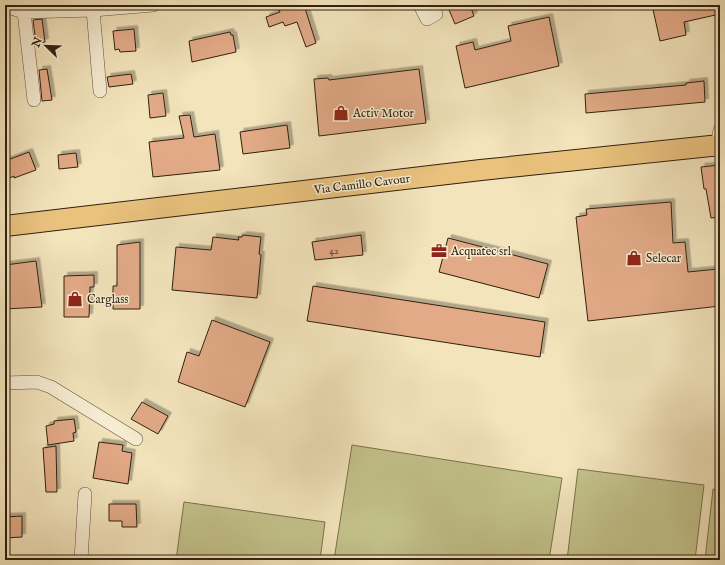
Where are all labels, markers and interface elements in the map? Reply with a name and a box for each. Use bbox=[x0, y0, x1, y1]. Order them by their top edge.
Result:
north arrow bbox=[26, 26, 66, 66]
text: N bbox=[29, 35, 46, 51]
shop icon: Activ Motor bbox=[332, 104, 350, 122]
place label: Activ Motor bbox=[352, 106, 415, 121]
street label: Via Camillo Cavour bbox=[312, 171, 411, 198]
office icon: Acquatec srl bbox=[430, 242, 448, 260]
place label: Acquatec srl bbox=[450, 244, 512, 260]
house number: 42 bbox=[329, 245, 339, 258]
shop icon: Selecar bbox=[625, 249, 643, 267]
place label: Selecar bbox=[646, 251, 682, 266]
shop icon: Carglass bbox=[66, 290, 84, 308]
place label: Carglass bbox=[87, 292, 129, 307]

